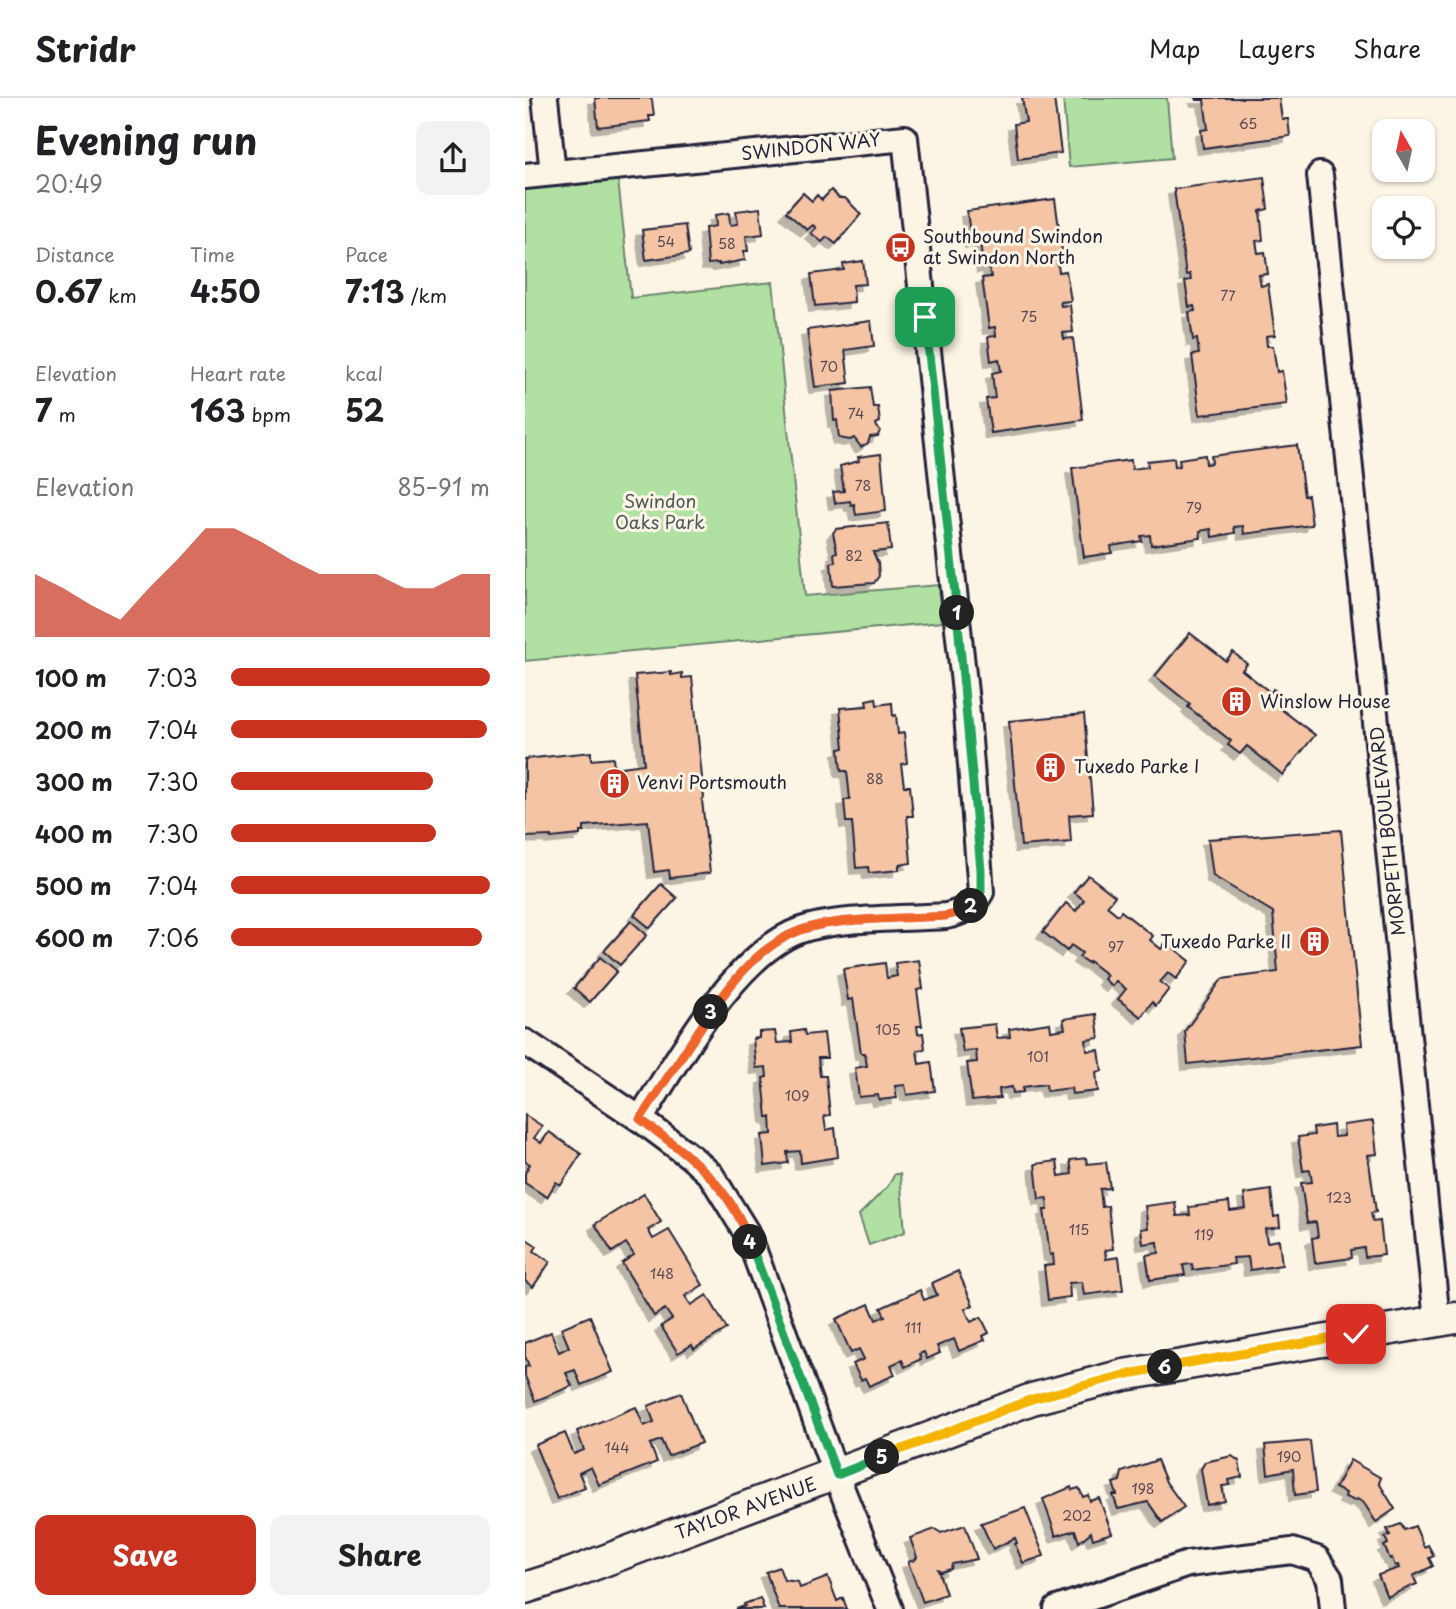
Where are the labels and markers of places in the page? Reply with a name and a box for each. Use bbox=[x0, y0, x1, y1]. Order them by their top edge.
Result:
place label: Southbound Swindon at Swindon North bbox=[923, 222, 1103, 270]
bus stop icon: Southbound Swindon at Swindon North bbox=[883, 230, 917, 264]
pin bbox=[895, 287, 955, 347]
pin: 1 bbox=[939, 596, 975, 630]
building icon: Winslow House bbox=[1220, 685, 1254, 719]
place label: Winslow House bbox=[1260, 687, 1391, 714]
building icon: Tuxedo Parke I bbox=[1034, 750, 1068, 784]
place label: Tuxedo Parke I bbox=[1074, 752, 1200, 779]
building icon: Venvi Portsmouth bbox=[597, 766, 631, 800]
place label: Venvi Portsmouth bbox=[637, 768, 787, 795]
pin: 2 bbox=[953, 888, 989, 924]
building icon: Tuxedo Parke II bbox=[1297, 925, 1331, 959]
place label: Tuxedo Parke II bbox=[1160, 927, 1291, 954]
pin: 3 bbox=[693, 995, 729, 1030]
pin: 4 bbox=[733, 1224, 768, 1260]
pin bbox=[1326, 1304, 1386, 1364]
pin: 6 bbox=[1147, 1350, 1183, 1384]
pin: 5 bbox=[865, 1440, 899, 1474]

